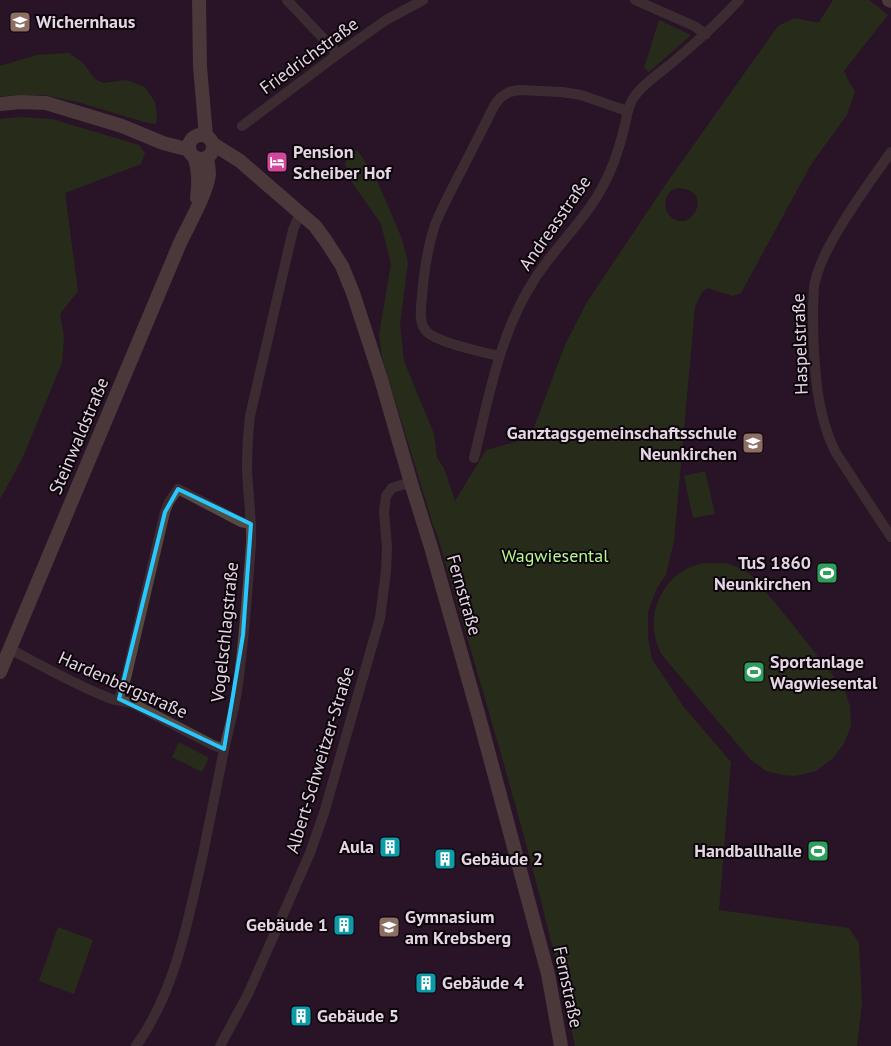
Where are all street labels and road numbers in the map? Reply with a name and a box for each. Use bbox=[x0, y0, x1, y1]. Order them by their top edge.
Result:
street label: Friedrichstraße bbox=[255, 12, 363, 99]
street label: Andreasstraße bbox=[514, 171, 596, 275]
street label: Haspelstraße bbox=[786, 293, 813, 395]
street label: Steinwaldstraße bbox=[44, 374, 114, 498]
street label: Fernstraße bbox=[442, 552, 487, 638]
street label: Vogelschlagstraße bbox=[206, 561, 243, 704]
street label: Hardenbergstraße bbox=[55, 646, 191, 723]
street label: Albert-Schweitzer-Straße bbox=[280, 664, 359, 856]
street label: Fernstraße bbox=[549, 944, 588, 1030]

